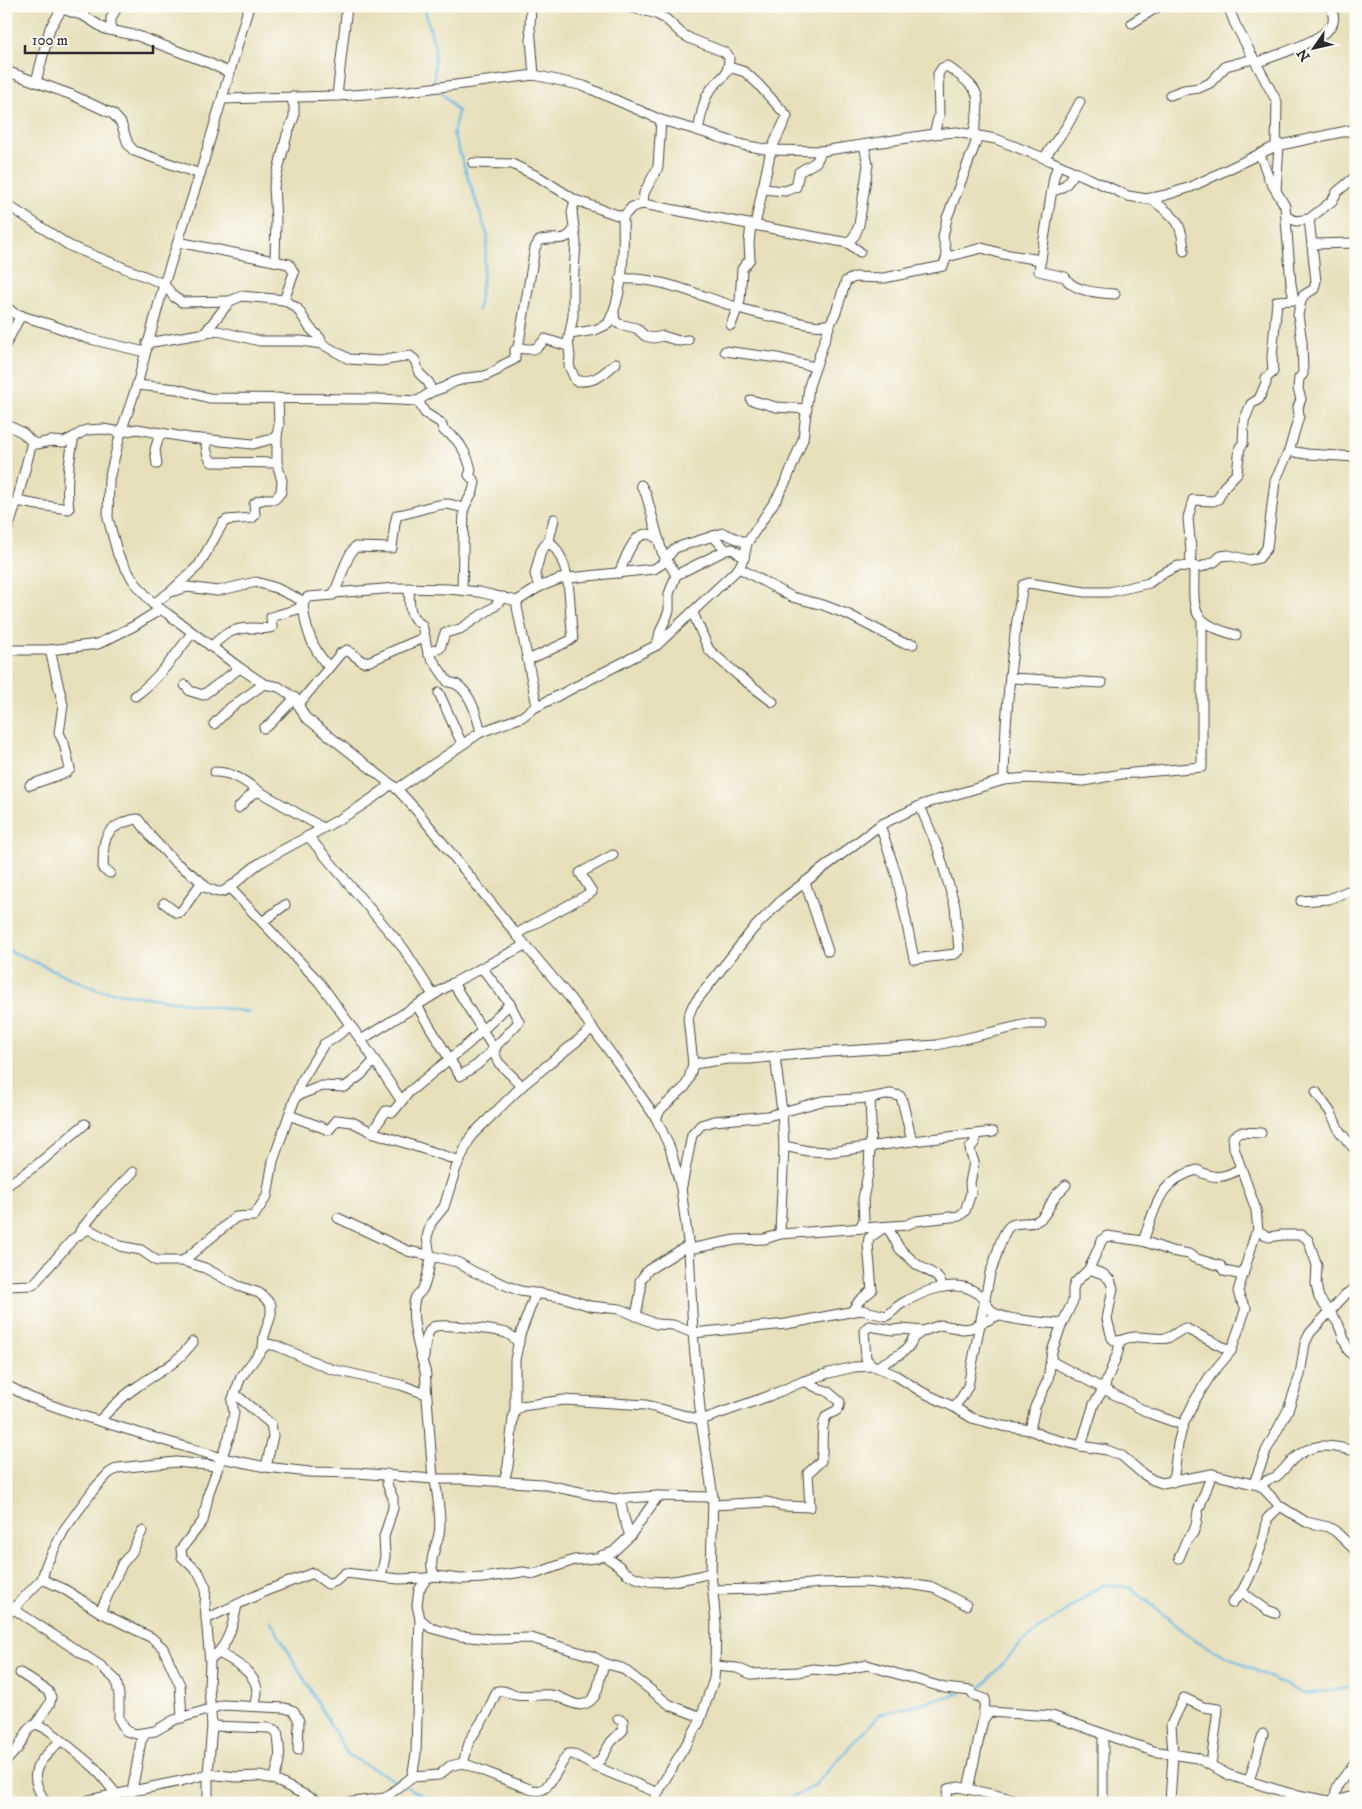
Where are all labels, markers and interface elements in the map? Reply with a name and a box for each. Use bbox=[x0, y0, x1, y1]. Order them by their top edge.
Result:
scale bar bbox=[25, 22, 152, 54]
north arrow bbox=[1290, 22, 1340, 72]
text: 100 m bbox=[32, 31, 68, 50]
text: N bbox=[1293, 44, 1315, 65]

